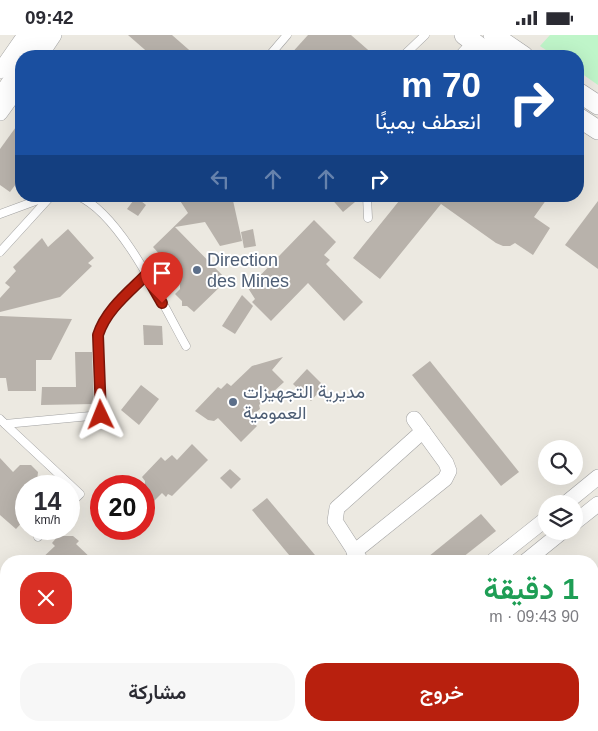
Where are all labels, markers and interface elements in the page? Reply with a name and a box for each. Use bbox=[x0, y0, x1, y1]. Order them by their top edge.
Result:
text: 09:42 bbox=[25, 7, 74, 28]
text: 70 m bbox=[401, 65, 481, 104]
icon: right bbox=[499, 70, 564, 135]
text: انعطف يمينًا bbox=[375, 109, 481, 134]
icon: left bbox=[206, 165, 234, 193]
icon: ahead bbox=[259, 165, 287, 193]
icon: ahead bbox=[312, 165, 340, 193]
icon: right bbox=[365, 165, 393, 193]
place label: Direction des Mines bbox=[207, 250, 289, 291]
pin bbox=[141, 252, 183, 303]
icon: arrive bbox=[148, 259, 176, 287]
marker: Direction des Mines bbox=[191, 264, 203, 276]
place label: مديرية التجهيزات العمومية bbox=[243, 382, 365, 424]
position arrow bbox=[74, 388, 126, 440]
marker: مديرية التجهيزات العمومية bbox=[227, 396, 239, 408]
map controls bbox=[538, 440, 583, 540]
button: search bbox=[538, 440, 583, 485]
speed limit sign: 20 bbox=[90, 475, 155, 540]
text: 14 bbox=[34, 487, 61, 515]
button: layers bbox=[538, 495, 583, 540]
text: km/h bbox=[34, 513, 61, 527]
button: close bbox=[20, 572, 72, 624]
text: 1 دقيقة bbox=[484, 572, 579, 605]
text: 90 m · 09:43 bbox=[489, 608, 579, 625]
button: مشاركة bbox=[20, 663, 295, 721]
button: خروج bbox=[305, 663, 579, 721]

